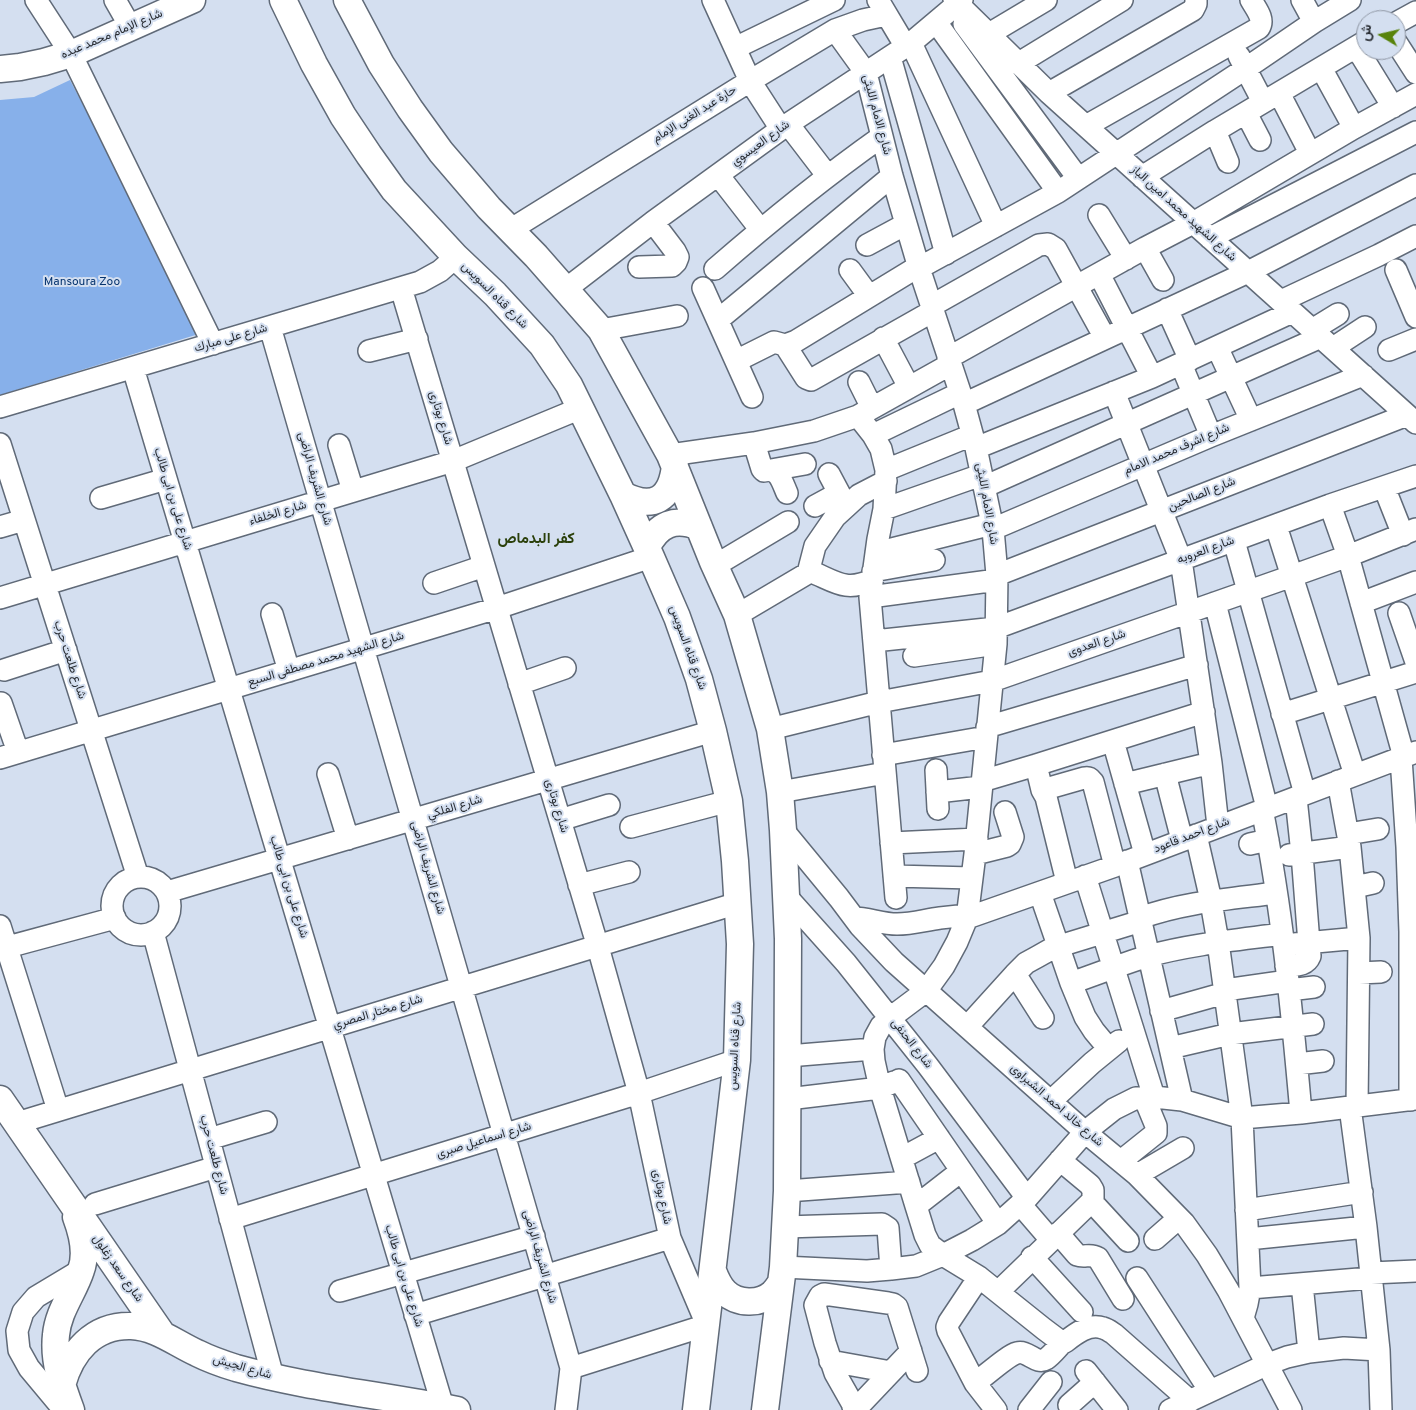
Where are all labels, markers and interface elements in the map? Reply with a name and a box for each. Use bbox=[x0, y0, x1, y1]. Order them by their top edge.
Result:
street label: شارع الإمام محمد عبده bbox=[59, 7, 165, 63]
north arrow bbox=[1356, 10, 1406, 60]
text: ش bbox=[1357, 23, 1376, 42]
street label: شارع الامام الليثى bbox=[858, 73, 894, 157]
street label: حارة عبد الغنى الإمام bbox=[650, 83, 740, 147]
street label: شارع العيسوي bbox=[729, 118, 793, 170]
street label: شارع الشهيد محمد امين الباز bbox=[1127, 163, 1239, 265]
street label: شارع قناه السويس bbox=[458, 260, 530, 332]
park label: Mansoura Zoo bbox=[44, 276, 120, 290]
street label: شارع على مبارك bbox=[193, 322, 269, 356]
street label: شارع بوتارى bbox=[425, 389, 455, 447]
street label: شارع اشرف محمد الامام bbox=[1122, 421, 1232, 479]
street label: شارع الشريف الراضى bbox=[294, 431, 334, 527]
street label: شارع على بن ابى طالب bbox=[150, 446, 194, 552]
street label: شارع الامام الليثى bbox=[972, 462, 1000, 546]
street label: شارع الصالحين bbox=[1166, 475, 1238, 515]
street label: شارع الخلفاء bbox=[248, 498, 308, 530]
district label: كفر البدماص bbox=[498, 531, 574, 549]
street label: شارع العروبه bbox=[1176, 534, 1236, 568]
street label: شارع قناه السويس bbox=[665, 604, 709, 692]
street label: شارع طلعت حرب bbox=[50, 619, 88, 701]
street label: شارع العدوى bbox=[1066, 627, 1128, 661]
street label: شارع الشهيد محمد مصطفى السبع bbox=[246, 629, 406, 691]
street label: شارع بوتارى bbox=[541, 777, 571, 835]
street label: شارع الفلكي bbox=[426, 793, 484, 823]
street label: شارع احمد قاعود bbox=[1152, 815, 1232, 857]
street label: شارع الشريف الراضى bbox=[407, 820, 447, 916]
street label: شارع على بن ابى طالب bbox=[266, 834, 310, 940]
street label: شارع مختار المصري bbox=[332, 993, 424, 1033]
street label: شارع قناه السويس bbox=[726, 1002, 746, 1090]
street label: شارع الحنفى bbox=[887, 1016, 935, 1072]
street label: شارع خالد احمد الشبراوى bbox=[1007, 1062, 1105, 1150]
street label: شارع طلعت حرب bbox=[195, 1114, 231, 1196]
street label: شارع اسماعيل صبرى bbox=[435, 1120, 533, 1162]
street label: شارع بوتارى bbox=[648, 1168, 674, 1226]
street label: شارع الشريف الراضى bbox=[519, 1209, 559, 1305]
street label: شارع على بن ابى طالب bbox=[381, 1223, 425, 1329]
street label: شارع سعد زغلول bbox=[89, 1233, 145, 1305]
street label: شارع الجيش bbox=[211, 1353, 273, 1383]

